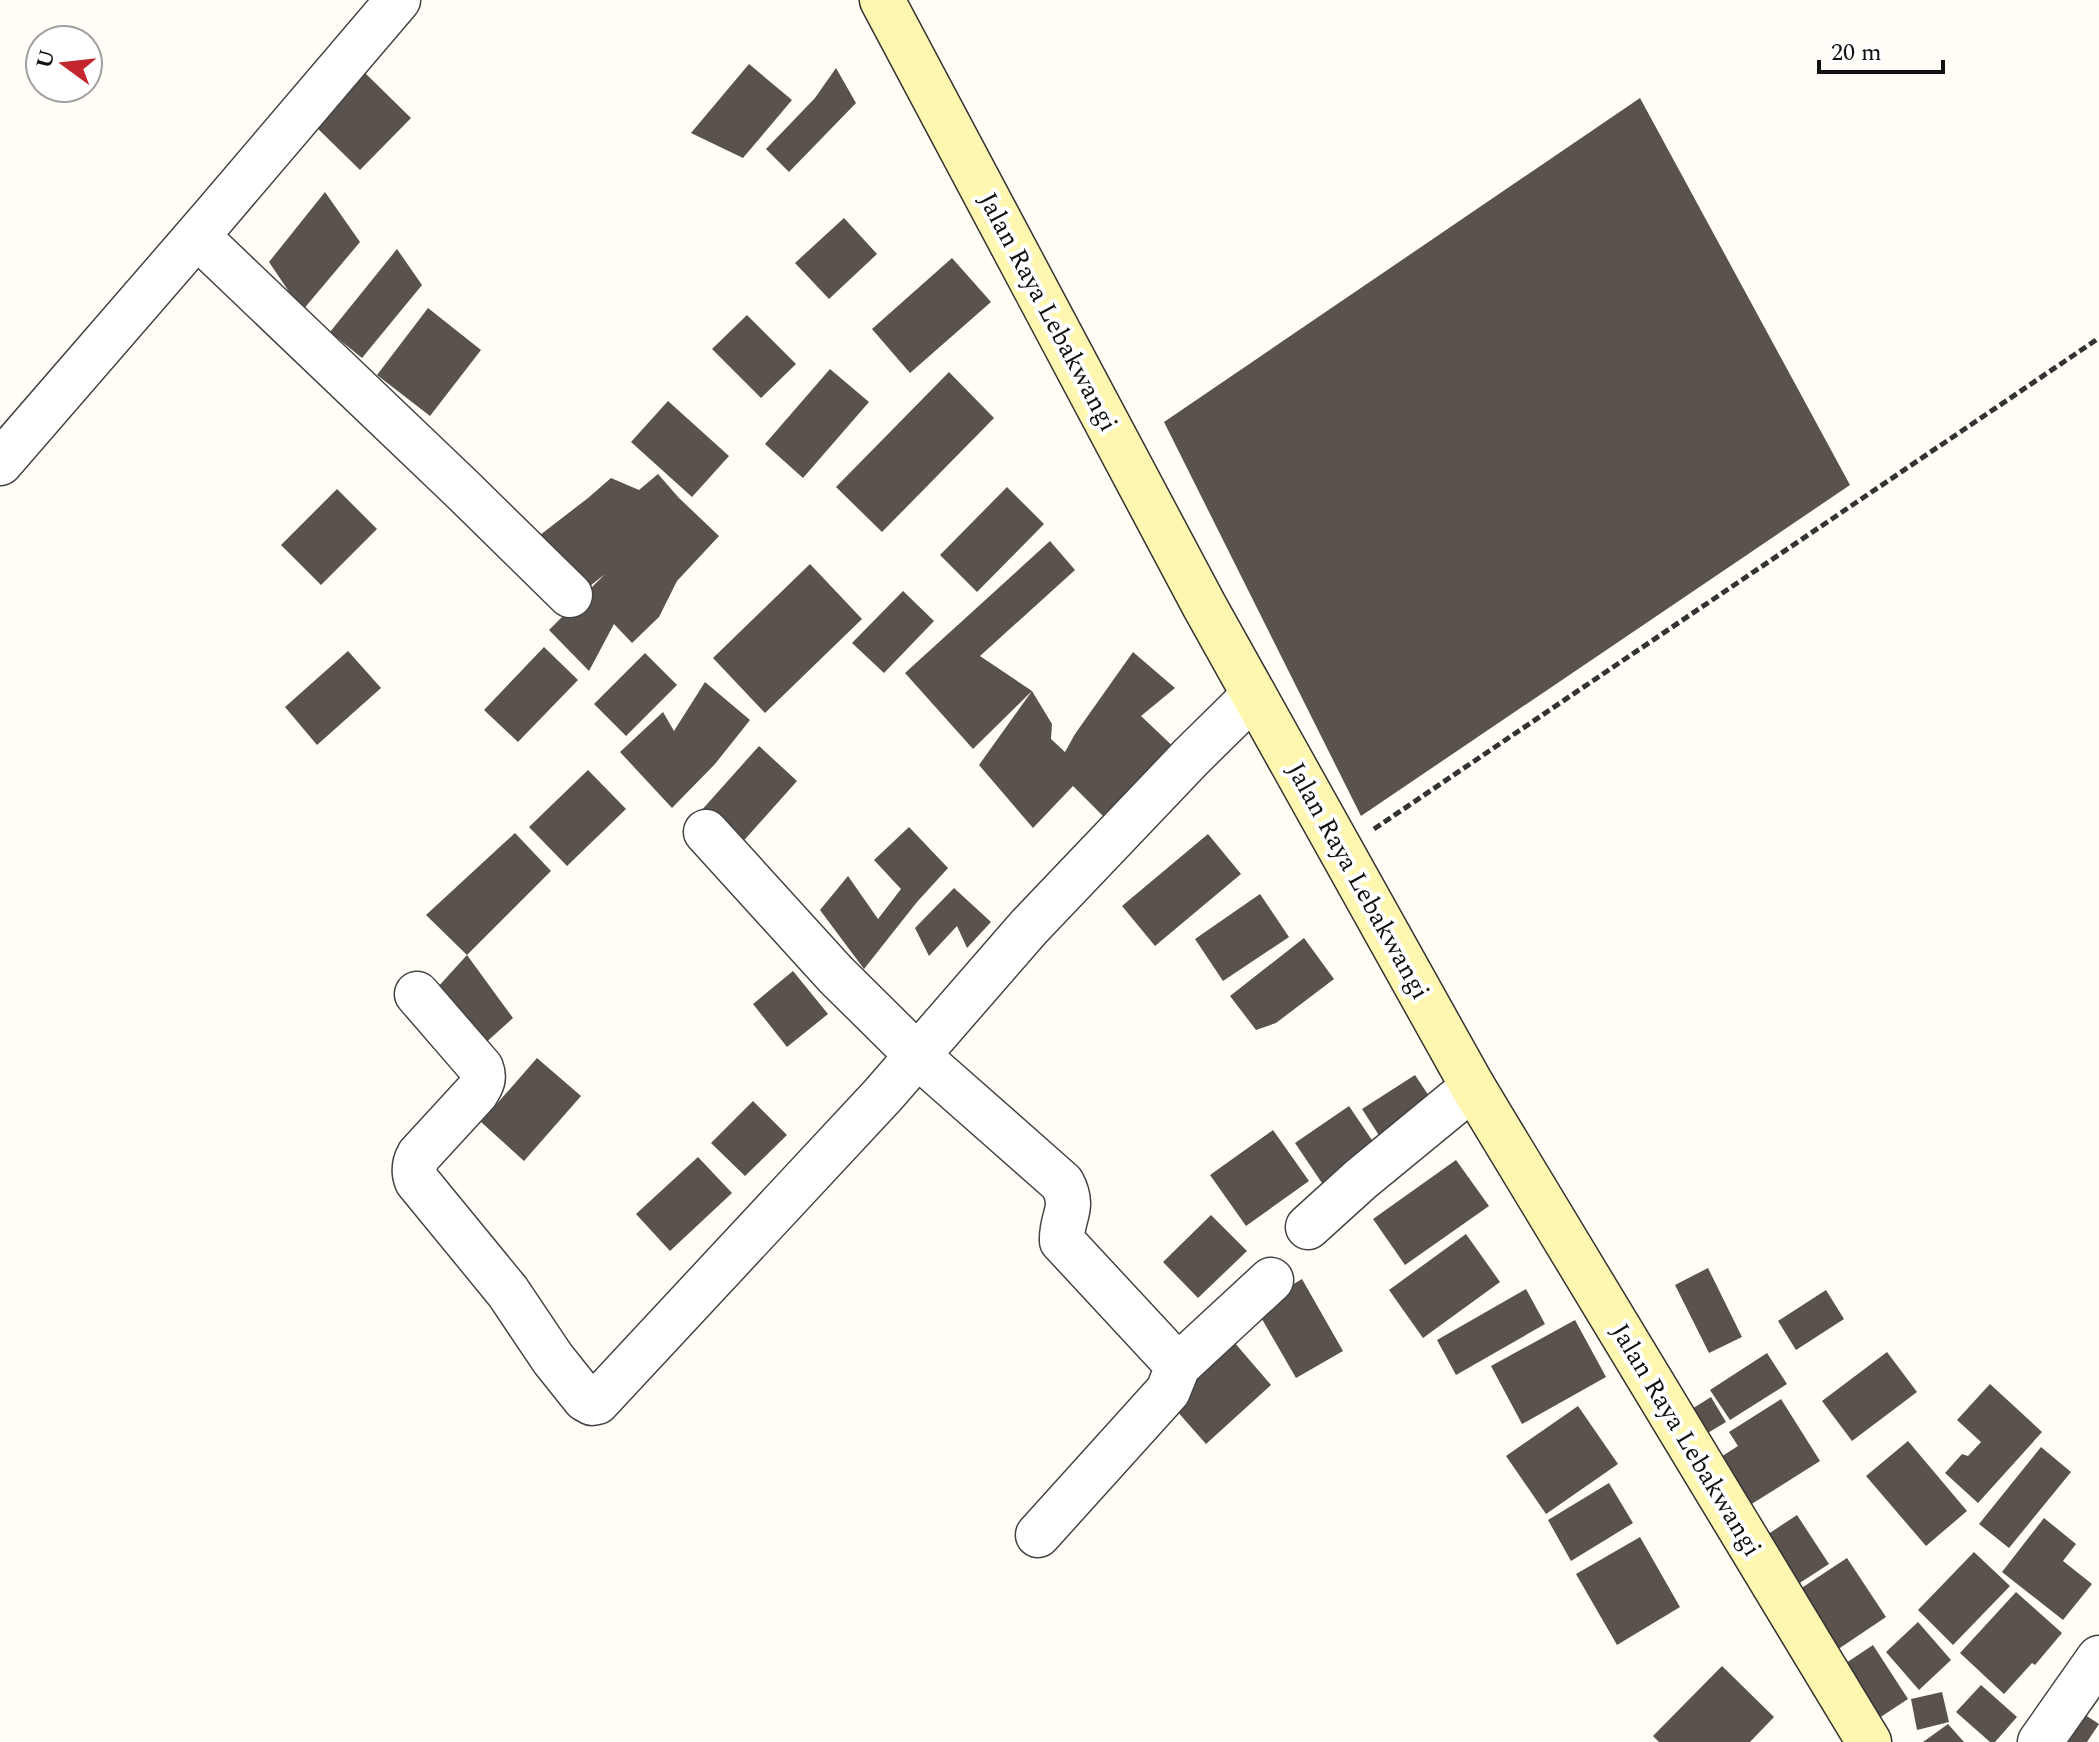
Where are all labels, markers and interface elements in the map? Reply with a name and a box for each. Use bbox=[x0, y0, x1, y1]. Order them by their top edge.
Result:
north arrow bbox=[24, 24, 104, 104]
scale bar bbox=[1819, 24, 1943, 74]
text: 20 m bbox=[1831, 35, 1882, 71]
text: U bbox=[28, 46, 64, 72]
street label: Jalan Raya Lebakwangi bbox=[968, 185, 1128, 439]
street label: Jalan Raya Lebakwangi bbox=[1276, 755, 1440, 1007]
street label: Jalan Raya Lebakwangi bbox=[1600, 1316, 1772, 1564]

